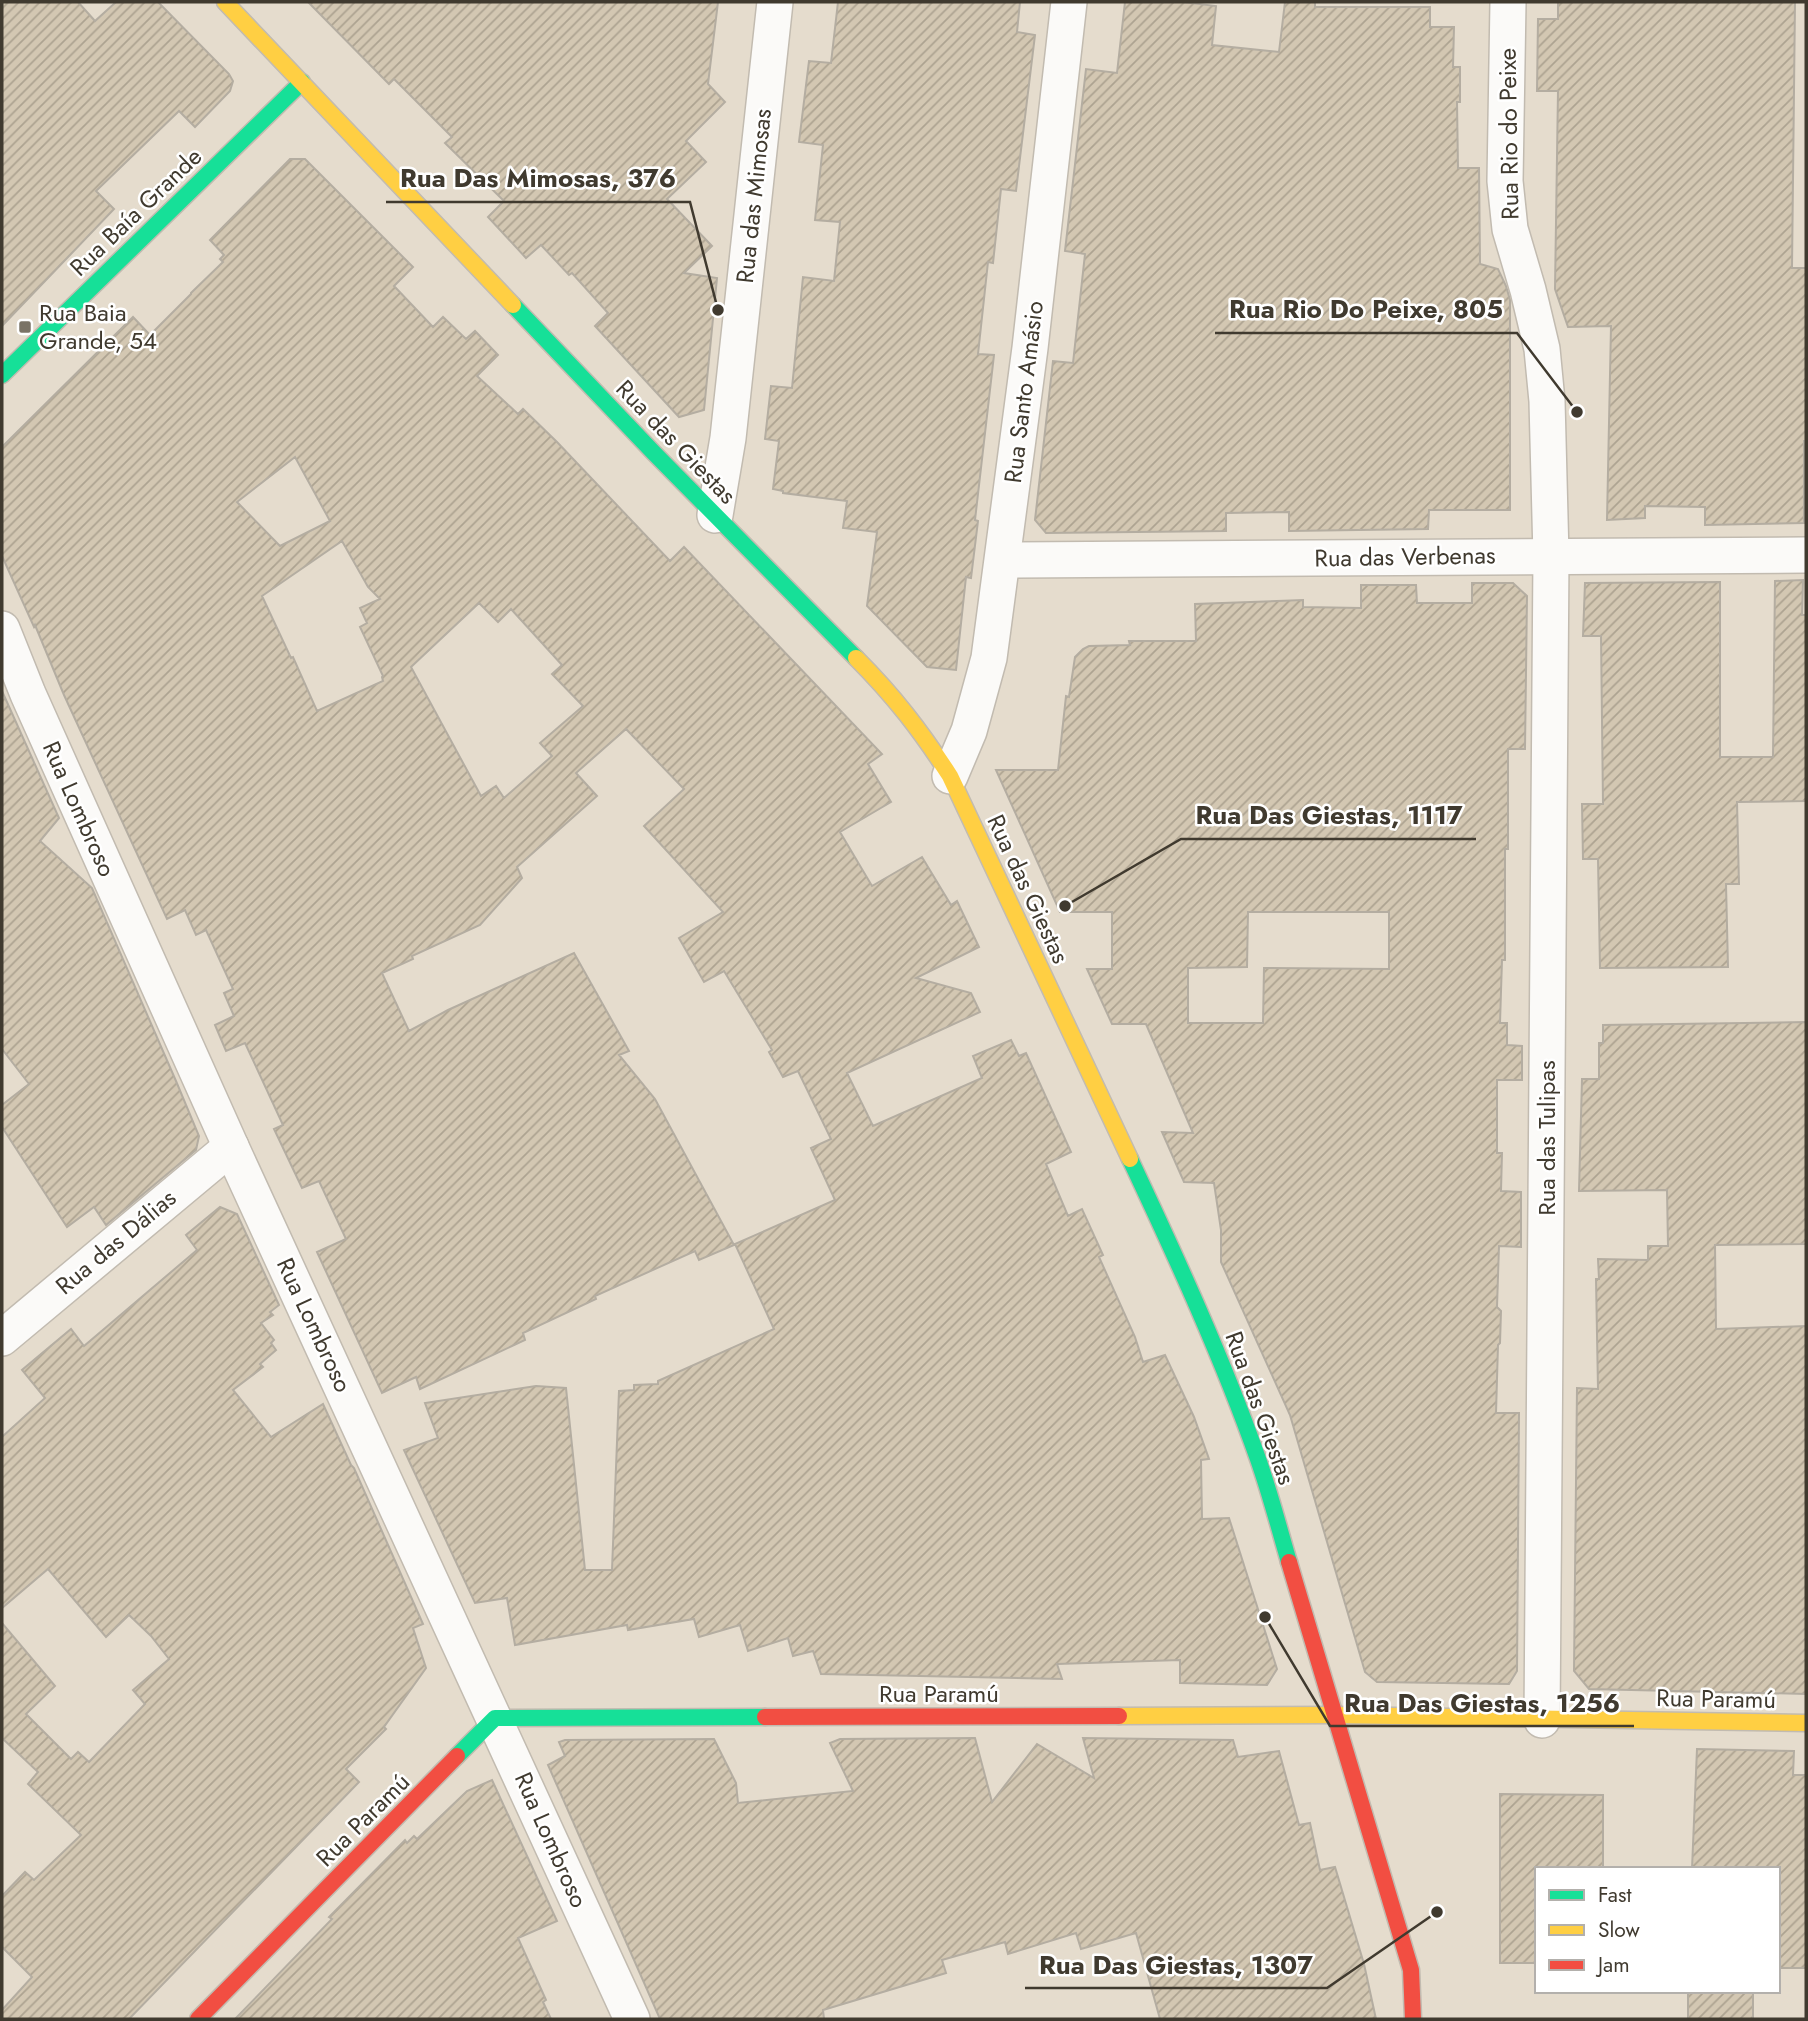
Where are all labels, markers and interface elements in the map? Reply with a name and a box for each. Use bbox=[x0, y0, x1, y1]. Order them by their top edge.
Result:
street label: Rua Rio do Peixe bbox=[1490, 48, 1527, 220]
street label: Rua das Mimosas bbox=[727, 107, 780, 285]
street label: Rua Baía Grande bbox=[62, 139, 210, 284]
callout: Rua Das Mimosas, 376 bbox=[386, 155, 690, 202]
text: Rua Das Mimosas, 376 bbox=[400, 159, 676, 197]
callout: Rua Rio Do Peixe, 805 bbox=[1215, 286, 1517, 333]
text: Rua Rio Do Peixe, 805 bbox=[1229, 290, 1503, 328]
place label: Rua Baia Grande, 54 bbox=[39, 295, 157, 358]
street label: Rua Santo Amásio bbox=[995, 299, 1052, 485]
marker: Rua Baia Grande, 54 bbox=[17, 319, 33, 335]
street label: Rua das Giestas bbox=[608, 372, 745, 512]
street label: Rua das Verbenas bbox=[1314, 537, 1496, 576]
street label: Rua Lombroso bbox=[34, 736, 125, 882]
callout: Rua Das Giestas, 1117 bbox=[1181, 792, 1476, 839]
text: Rua Das Giestas, 1117 bbox=[1195, 796, 1463, 834]
street label: Rua das Giestas bbox=[979, 809, 1078, 969]
street label: Rua das Tulipas bbox=[1529, 1060, 1564, 1216]
street label: Rua das Dálias bbox=[48, 1181, 184, 1303]
street label: Rua Lombroso bbox=[268, 1252, 361, 1398]
street label: Rua das Giestas bbox=[1217, 1326, 1304, 1489]
street label: Rua Paramú bbox=[879, 1676, 999, 1711]
callout: Rua Das Giestas, 1256 bbox=[1330, 1679, 1634, 1726]
street label: Rua Paramú bbox=[1656, 1680, 1776, 1717]
text: Rua Das Giestas, 1256 bbox=[1344, 1684, 1620, 1722]
street label: Rua Paramú bbox=[308, 1765, 417, 1874]
street label: Rua Lombroso bbox=[506, 1767, 597, 1913]
legend bbox=[1535, 1867, 1780, 1993]
text: Fast bbox=[1598, 1880, 1631, 1910]
text: Slow bbox=[1598, 1915, 1640, 1945]
callout: Rua Das Giestas, 1307 bbox=[1025, 1941, 1327, 1988]
text: Rua Das Giestas, 1307 bbox=[1039, 1946, 1313, 1984]
text: Jam bbox=[1595, 1950, 1630, 1980]

